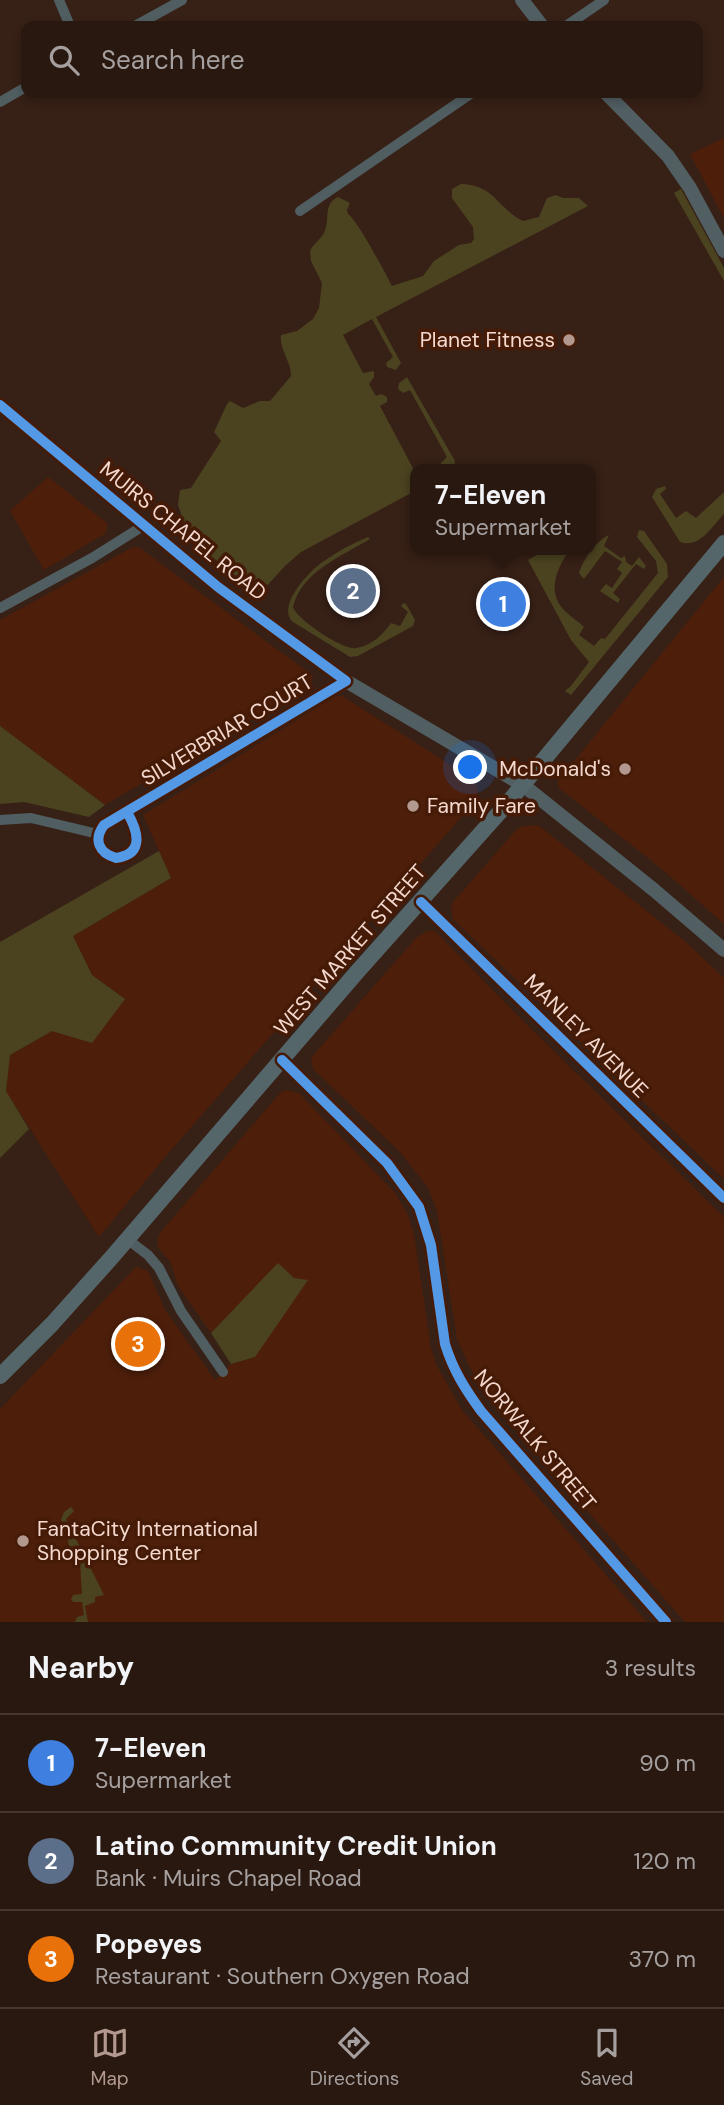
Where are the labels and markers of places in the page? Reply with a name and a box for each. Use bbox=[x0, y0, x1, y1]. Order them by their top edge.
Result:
place label: Planet Fitness bbox=[420, 326, 555, 354]
marker: Planet Fitness bbox=[561, 332, 577, 348]
pin: 2 bbox=[330, 565, 376, 617]
pin: 1 bbox=[480, 578, 526, 630]
place label: McDonald's bbox=[499, 755, 611, 783]
marker: McDonald's bbox=[617, 761, 633, 777]
place label: Family Fare bbox=[427, 792, 536, 820]
marker: Family Fare bbox=[405, 798, 421, 814]
pin: 3 bbox=[115, 1318, 161, 1370]
place label: FantaCity International Shopping Center bbox=[37, 1515, 258, 1567]
marker: FantaCity International Shopping Center bbox=[15, 1533, 31, 1549]

